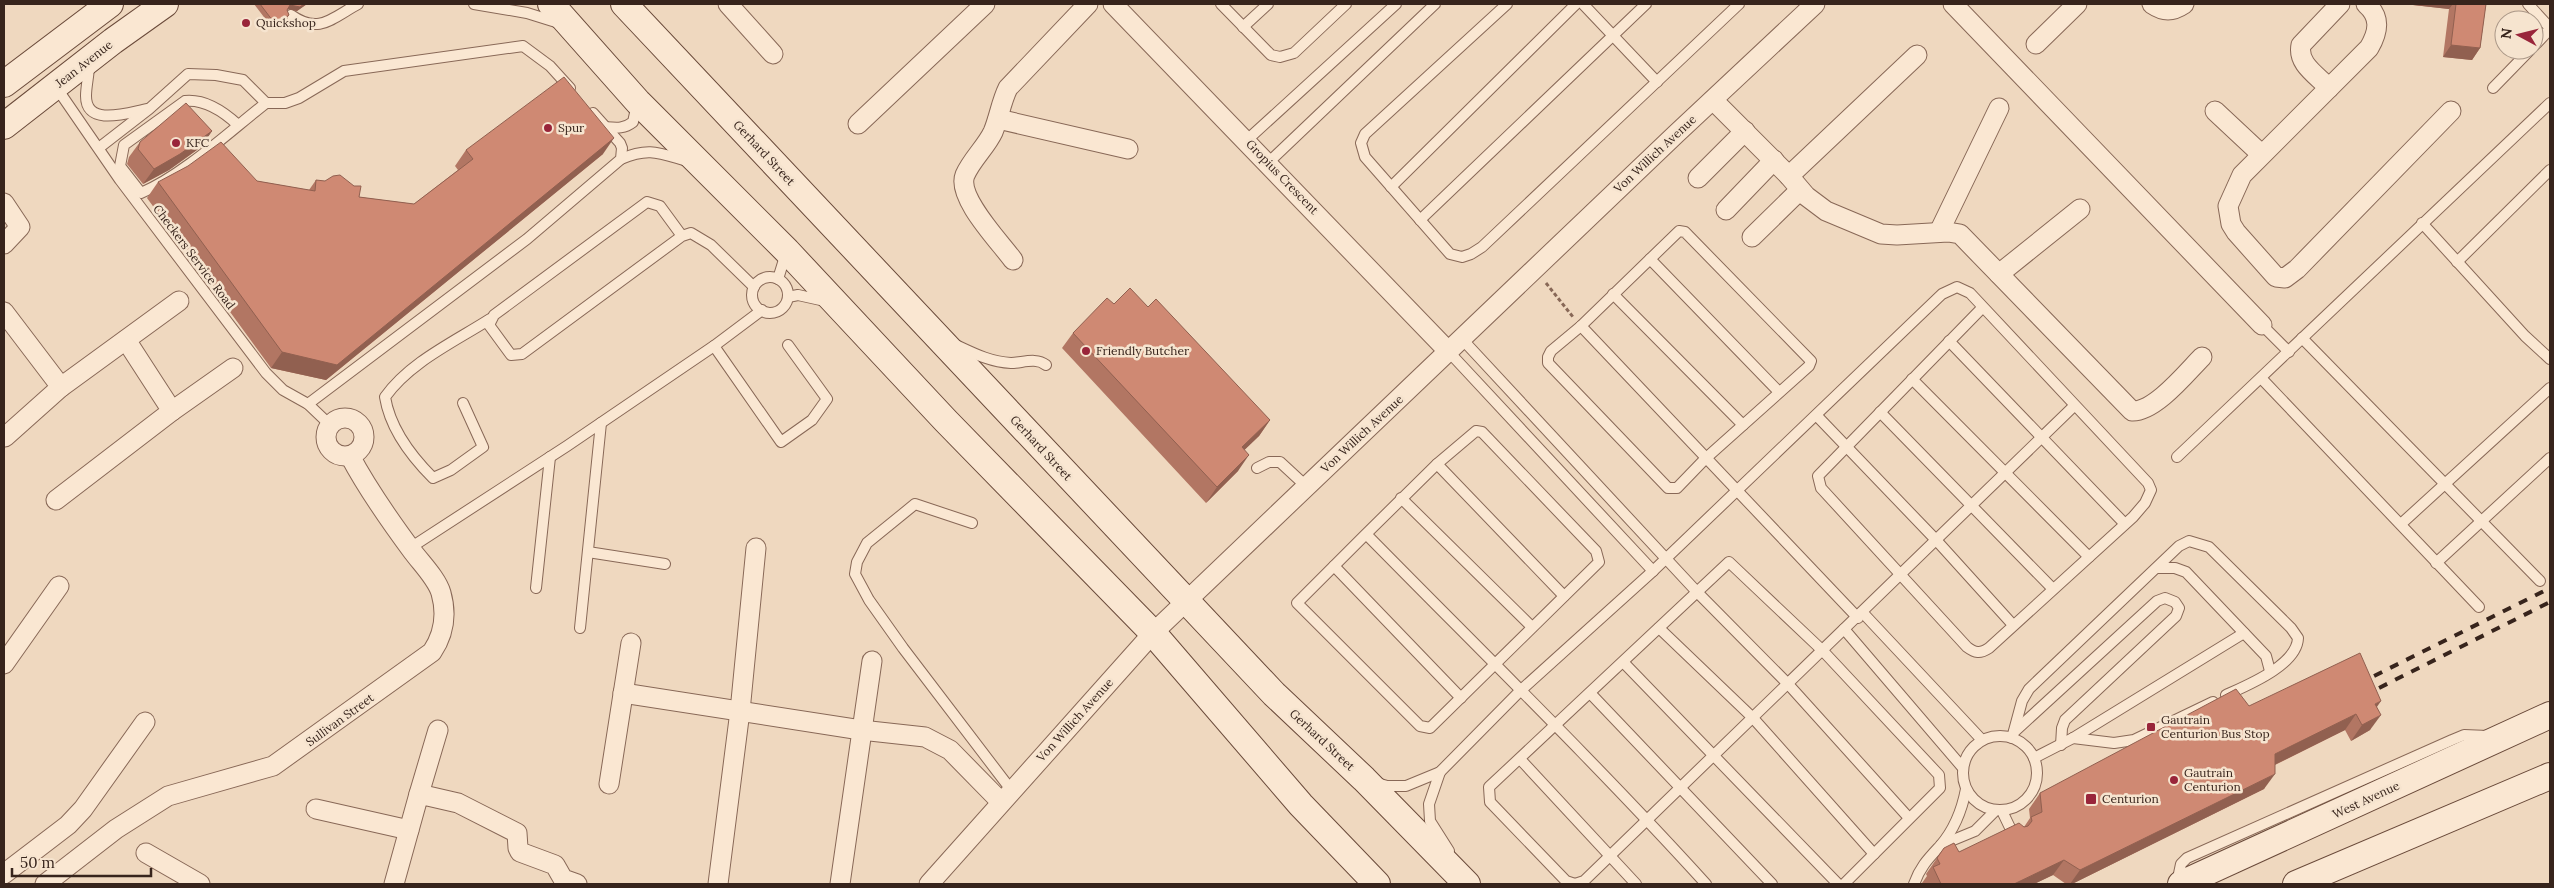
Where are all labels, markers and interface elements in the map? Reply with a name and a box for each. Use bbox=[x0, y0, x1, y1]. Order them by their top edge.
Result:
north arrow bbox=[2494, 10, 2544, 60]
place label: Quickshop bbox=[256, 15, 316, 30]
marker: Quickshop bbox=[240, 17, 252, 29]
text: N bbox=[2497, 27, 2516, 40]
street label: Jean Avenue bbox=[51, 36, 116, 91]
street label: Von Willich Avenue bbox=[1610, 111, 1699, 196]
street label: Gerhard Street bbox=[730, 117, 799, 189]
place label: Spur bbox=[558, 120, 585, 135]
marker: Spur bbox=[542, 122, 554, 134]
place label: KFC bbox=[186, 135, 210, 150]
street label: Gropius Crescent bbox=[1243, 136, 1322, 217]
marker: KFC bbox=[170, 137, 182, 149]
street label: Checkers Service Road bbox=[150, 201, 239, 312]
place label: Friendly Butcher bbox=[1096, 343, 1190, 358]
marker: Friendly Butcher bbox=[1080, 345, 1092, 357]
street label: Von Willich Avenue bbox=[1317, 391, 1406, 476]
street label: Gerhard Street bbox=[1007, 412, 1076, 484]
street label: Von Willich Avenue bbox=[1032, 674, 1116, 765]
street label: Sullivan Street bbox=[303, 690, 377, 749]
street label: Gerhard Street bbox=[1287, 706, 1358, 774]
place label: Gautrain Centurion Bus Stop bbox=[2161, 712, 2270, 741]
marker: Gautrain Centurion Bus Stop bbox=[2145, 721, 2157, 733]
place label: Gautrain Centurion bbox=[2184, 765, 2241, 794]
marker: Gautrain Centurion bbox=[2168, 774, 2180, 786]
street label: West Avenue bbox=[2330, 777, 2402, 822]
place label: Centurion bbox=[2102, 791, 2159, 806]
marker: Centurion bbox=[2084, 792, 2098, 806]
scale bar bbox=[12, 846, 151, 878]
text: 50 m bbox=[20, 853, 55, 872]

